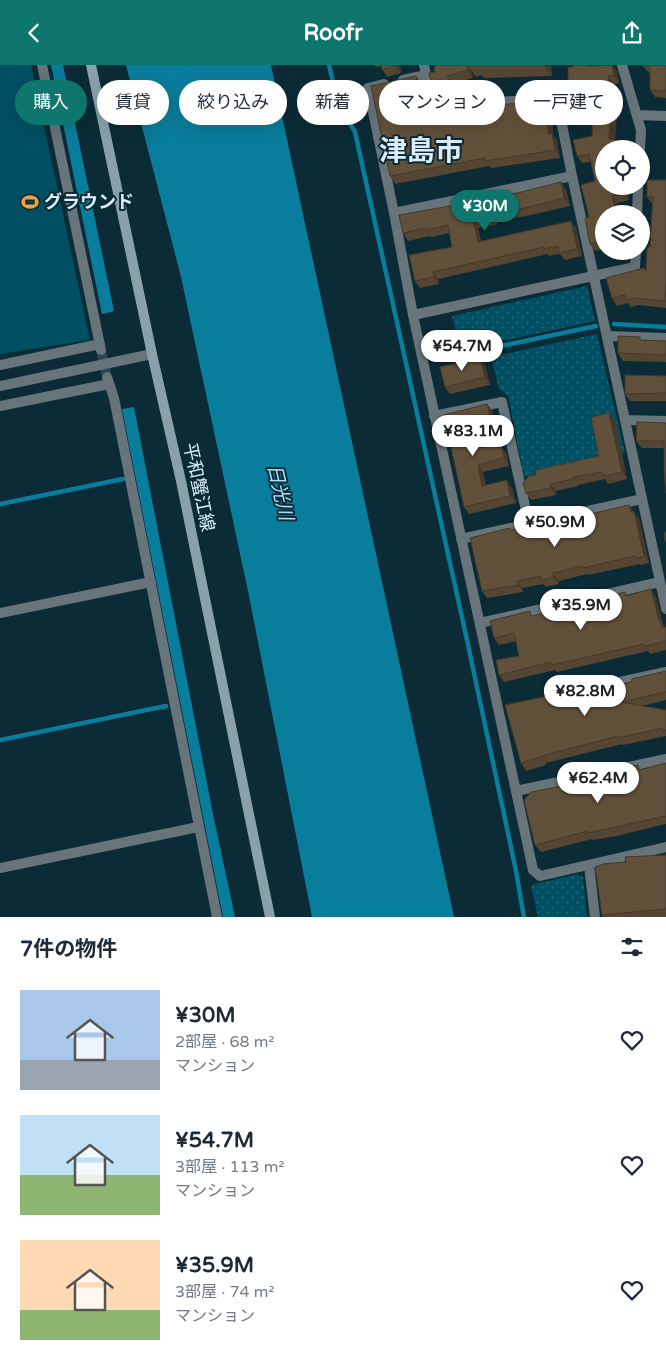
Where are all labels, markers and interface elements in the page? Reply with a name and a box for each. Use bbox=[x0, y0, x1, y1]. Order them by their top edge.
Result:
icon: back bbox=[20, 19, 48, 47]
icon: share bbox=[618, 19, 646, 47]
text: Roofr bbox=[303, 20, 363, 46]
chip: 購入 bbox=[15, 80, 87, 125]
chip: 賃貸 bbox=[97, 80, 169, 125]
chip: 絞り込み bbox=[179, 80, 287, 125]
chip: 新着 bbox=[297, 80, 369, 125]
chip: マンション bbox=[379, 80, 505, 125]
chip: 一戸建て bbox=[515, 80, 623, 125]
district label: 津島市 bbox=[379, 134, 463, 168]
map controls bbox=[595, 140, 650, 260]
button: locate bbox=[595, 140, 650, 195]
pin: ¥30M bbox=[455, 189, 515, 232]
place label: グラウンド bbox=[44, 191, 134, 213]
sports icon: グラウンド bbox=[20, 192, 40, 212]
text: ¥30M bbox=[462, 196, 508, 216]
button: layers bbox=[595, 205, 650, 260]
pin: ¥54.7M bbox=[421, 329, 503, 372]
text: ¥54.7M bbox=[432, 336, 492, 356]
pin: ¥83.1M bbox=[432, 415, 514, 457]
text: ¥83.1M bbox=[443, 421, 503, 441]
street label: 平和蟹江線 bbox=[179, 441, 219, 533]
water label: 日光川 bbox=[263, 462, 298, 524]
pin: ¥50.9M bbox=[514, 505, 596, 548]
text: ¥50.9M bbox=[525, 512, 585, 532]
pin: ¥35.9M bbox=[540, 589, 622, 631]
text: ¥35.9M bbox=[551, 595, 611, 615]
pin: ¥82.8M bbox=[544, 675, 626, 717]
text: ¥82.8M bbox=[555, 681, 615, 701]
pin: ¥62.4M bbox=[557, 761, 639, 804]
text: ¥62.4M bbox=[568, 768, 628, 788]
icon: filters bbox=[618, 933, 646, 961]
text: 7件の物件 bbox=[20, 937, 117, 962]
text: ¥30M bbox=[175, 1003, 235, 1028]
icon: home bbox=[60, 1010, 120, 1070]
icon: heart bbox=[618, 1026, 646, 1054]
text: 2部屋 · 68 m² bbox=[175, 1032, 274, 1052]
text: マンション bbox=[175, 1056, 255, 1076]
text: ¥54.7M bbox=[175, 1128, 254, 1153]
icon: home bbox=[60, 1135, 120, 1195]
icon: heart bbox=[618, 1151, 646, 1179]
text: 3部屋 · 113 m² bbox=[175, 1157, 284, 1177]
text: マンション bbox=[175, 1181, 255, 1201]
text: ¥35.9M bbox=[175, 1253, 254, 1278]
icon: home bbox=[60, 1260, 120, 1320]
icon: heart bbox=[618, 1276, 646, 1304]
text: 3部屋 · 74 m² bbox=[175, 1282, 274, 1302]
text: マンション bbox=[175, 1306, 255, 1326]

